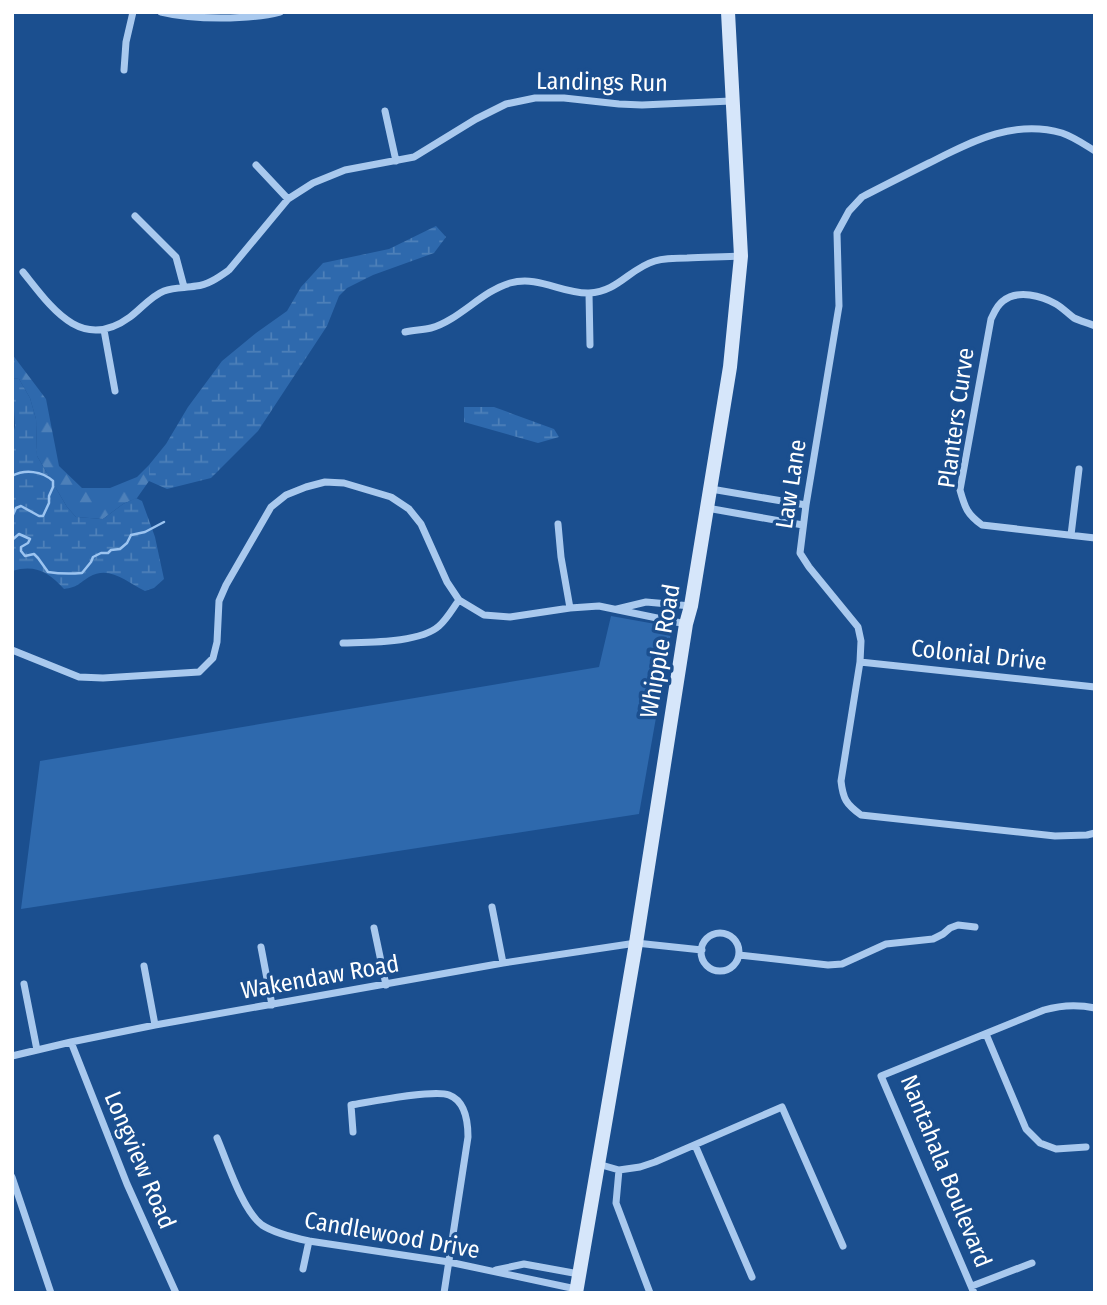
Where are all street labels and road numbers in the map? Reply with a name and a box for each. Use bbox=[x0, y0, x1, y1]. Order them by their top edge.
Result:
street label: Landings Run bbox=[536, 67, 668, 97]
street label: Planters Curve bbox=[932, 346, 980, 490]
street label: Law Lane bbox=[770, 437, 812, 531]
street label: Whipple Road bbox=[634, 582, 686, 720]
street label: Colonial Drive bbox=[910, 634, 1048, 676]
street label: Wakendaw Road bbox=[239, 949, 401, 1005]
street label: Nantahala Boulevard bbox=[895, 1071, 997, 1271]
street label: Longview Road bbox=[99, 1087, 181, 1233]
street label: Candlewood Drive bbox=[302, 1206, 482, 1264]

